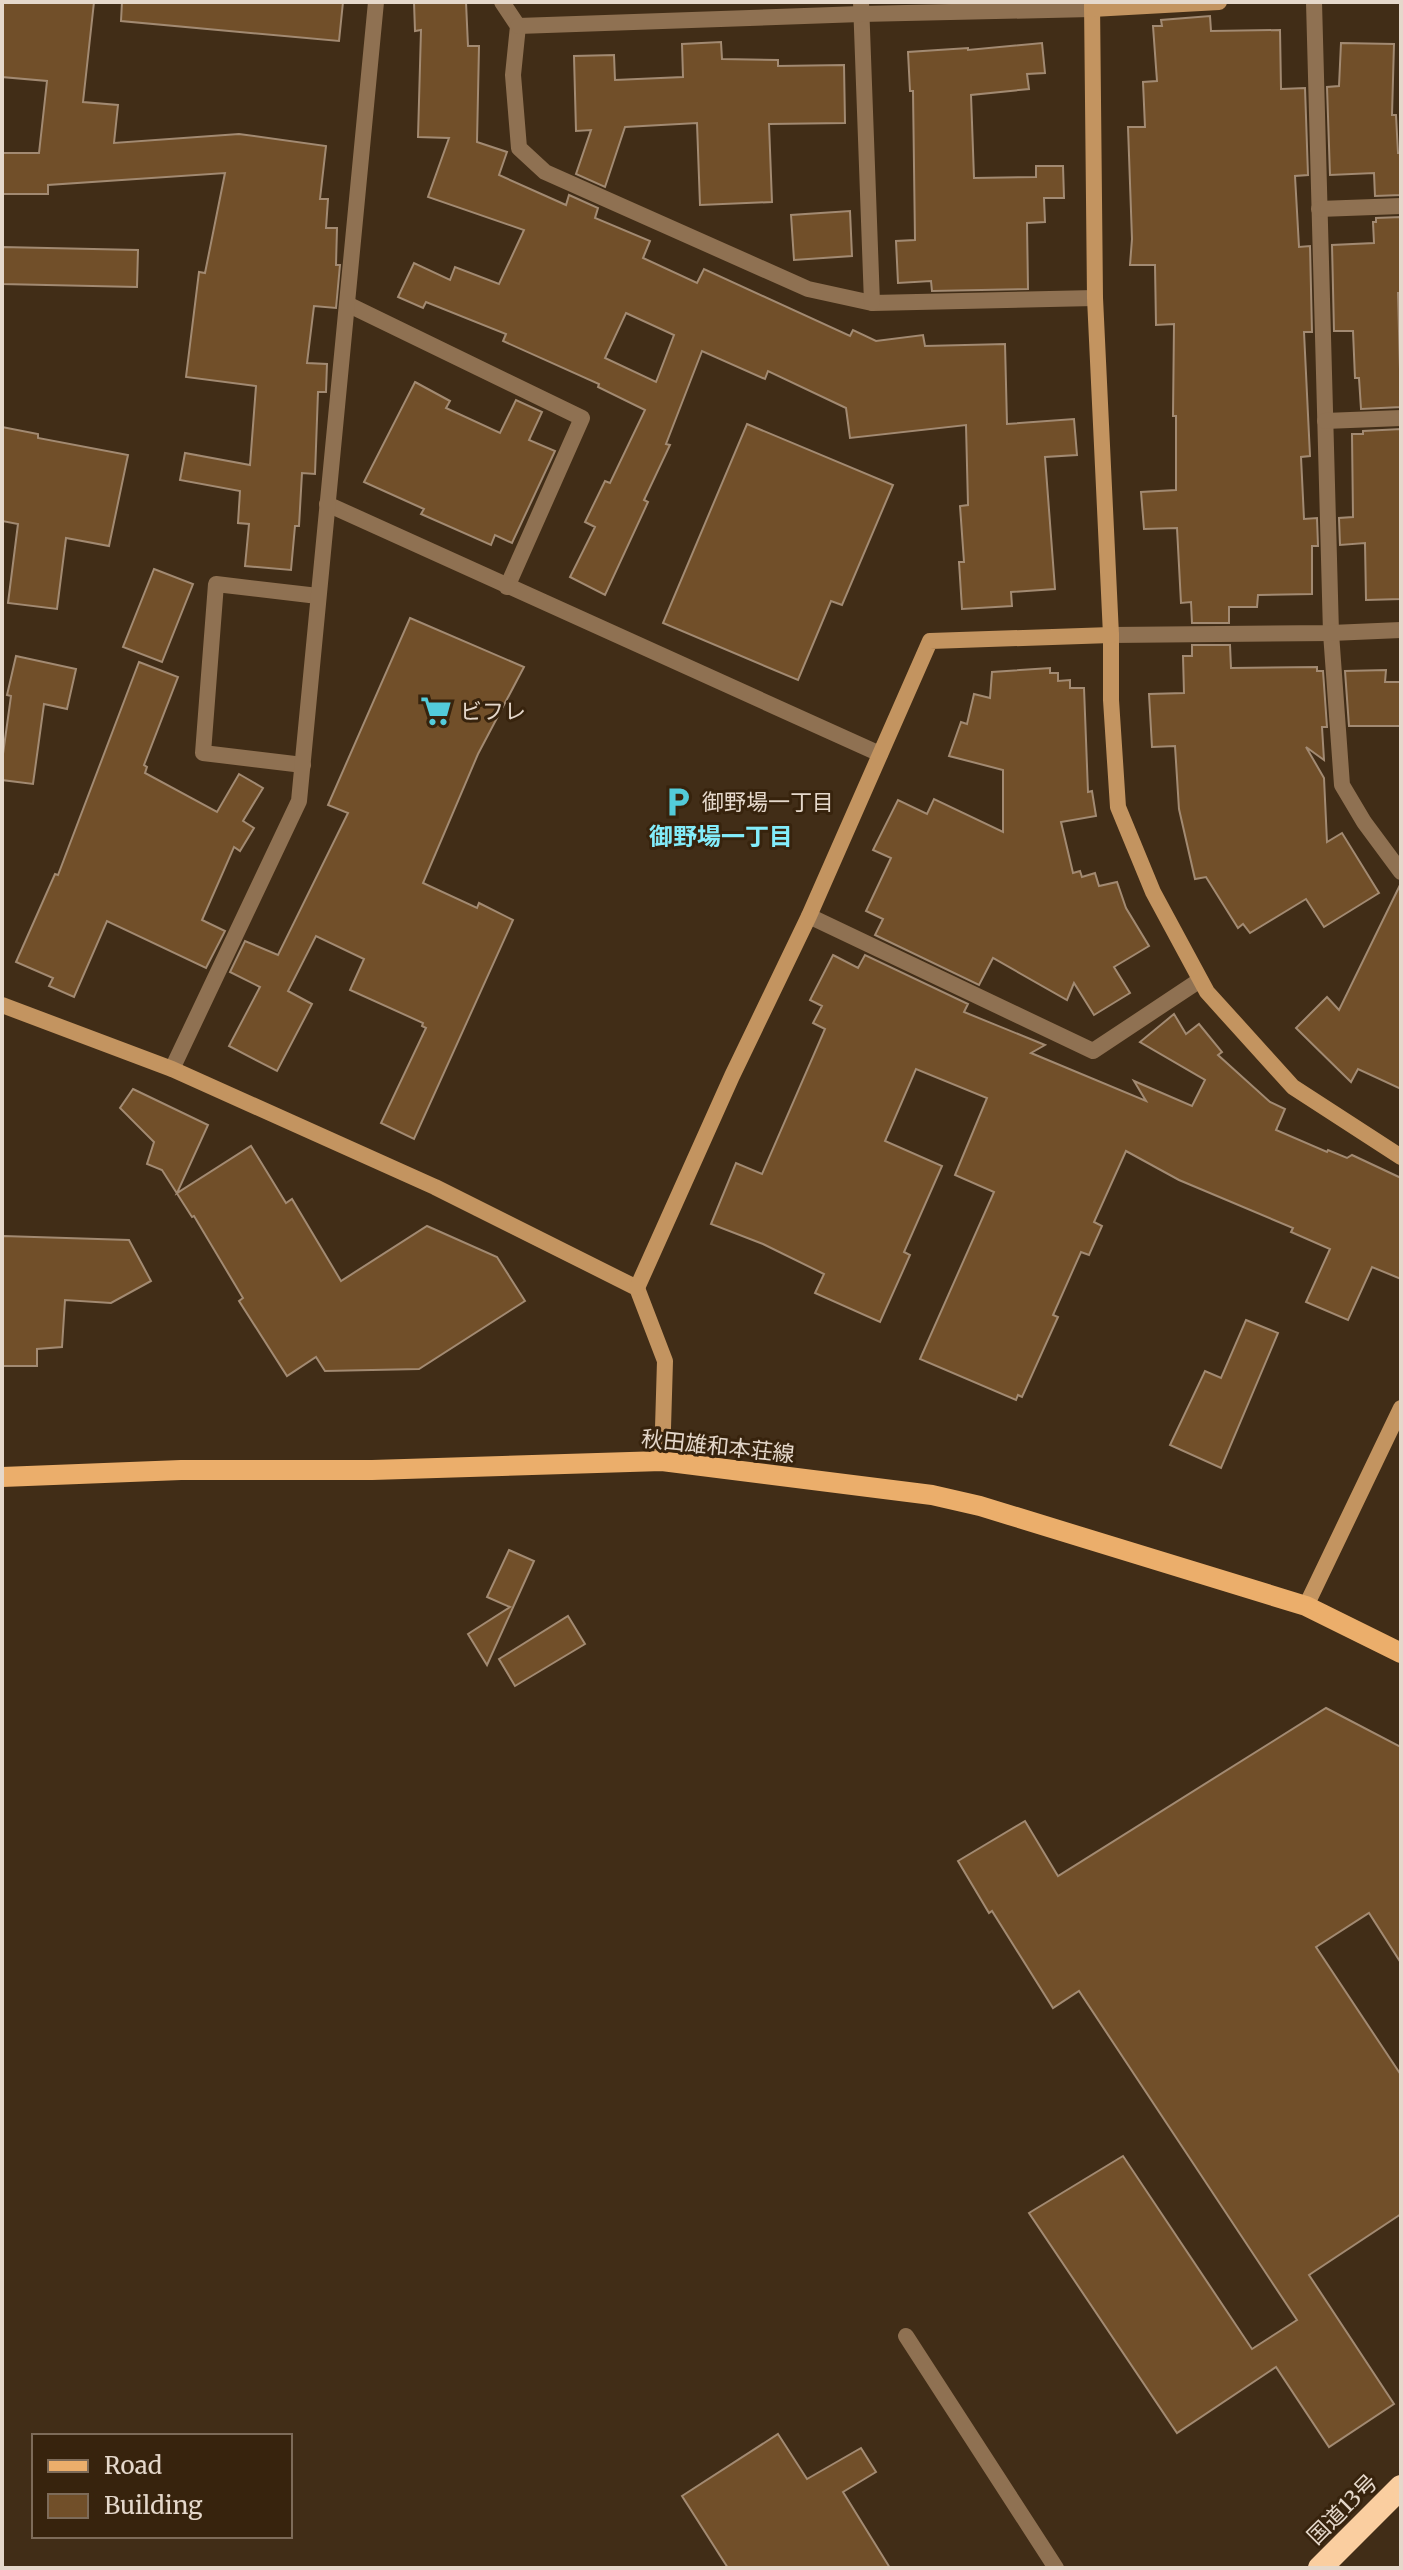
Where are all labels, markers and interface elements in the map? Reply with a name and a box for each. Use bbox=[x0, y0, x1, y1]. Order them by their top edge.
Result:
supermarket icon: ビフレ bbox=[419, 694, 453, 728]
place label: ビフレ bbox=[460, 697, 526, 725]
parking icon: 御野場一丁目 bbox=[661, 785, 695, 819]
place label: 御野場一丁目 bbox=[702, 788, 834, 816]
district label: 御野場一丁目 bbox=[649, 821, 793, 852]
street label: 秋田雄和本荘線 bbox=[640, 1424, 796, 1468]
legend bbox=[32, 2434, 292, 2538]
text: Road bbox=[104, 2450, 162, 2481]
street label: 国道13号 bbox=[1301, 2468, 1383, 2550]
text: Building bbox=[104, 2490, 203, 2521]

